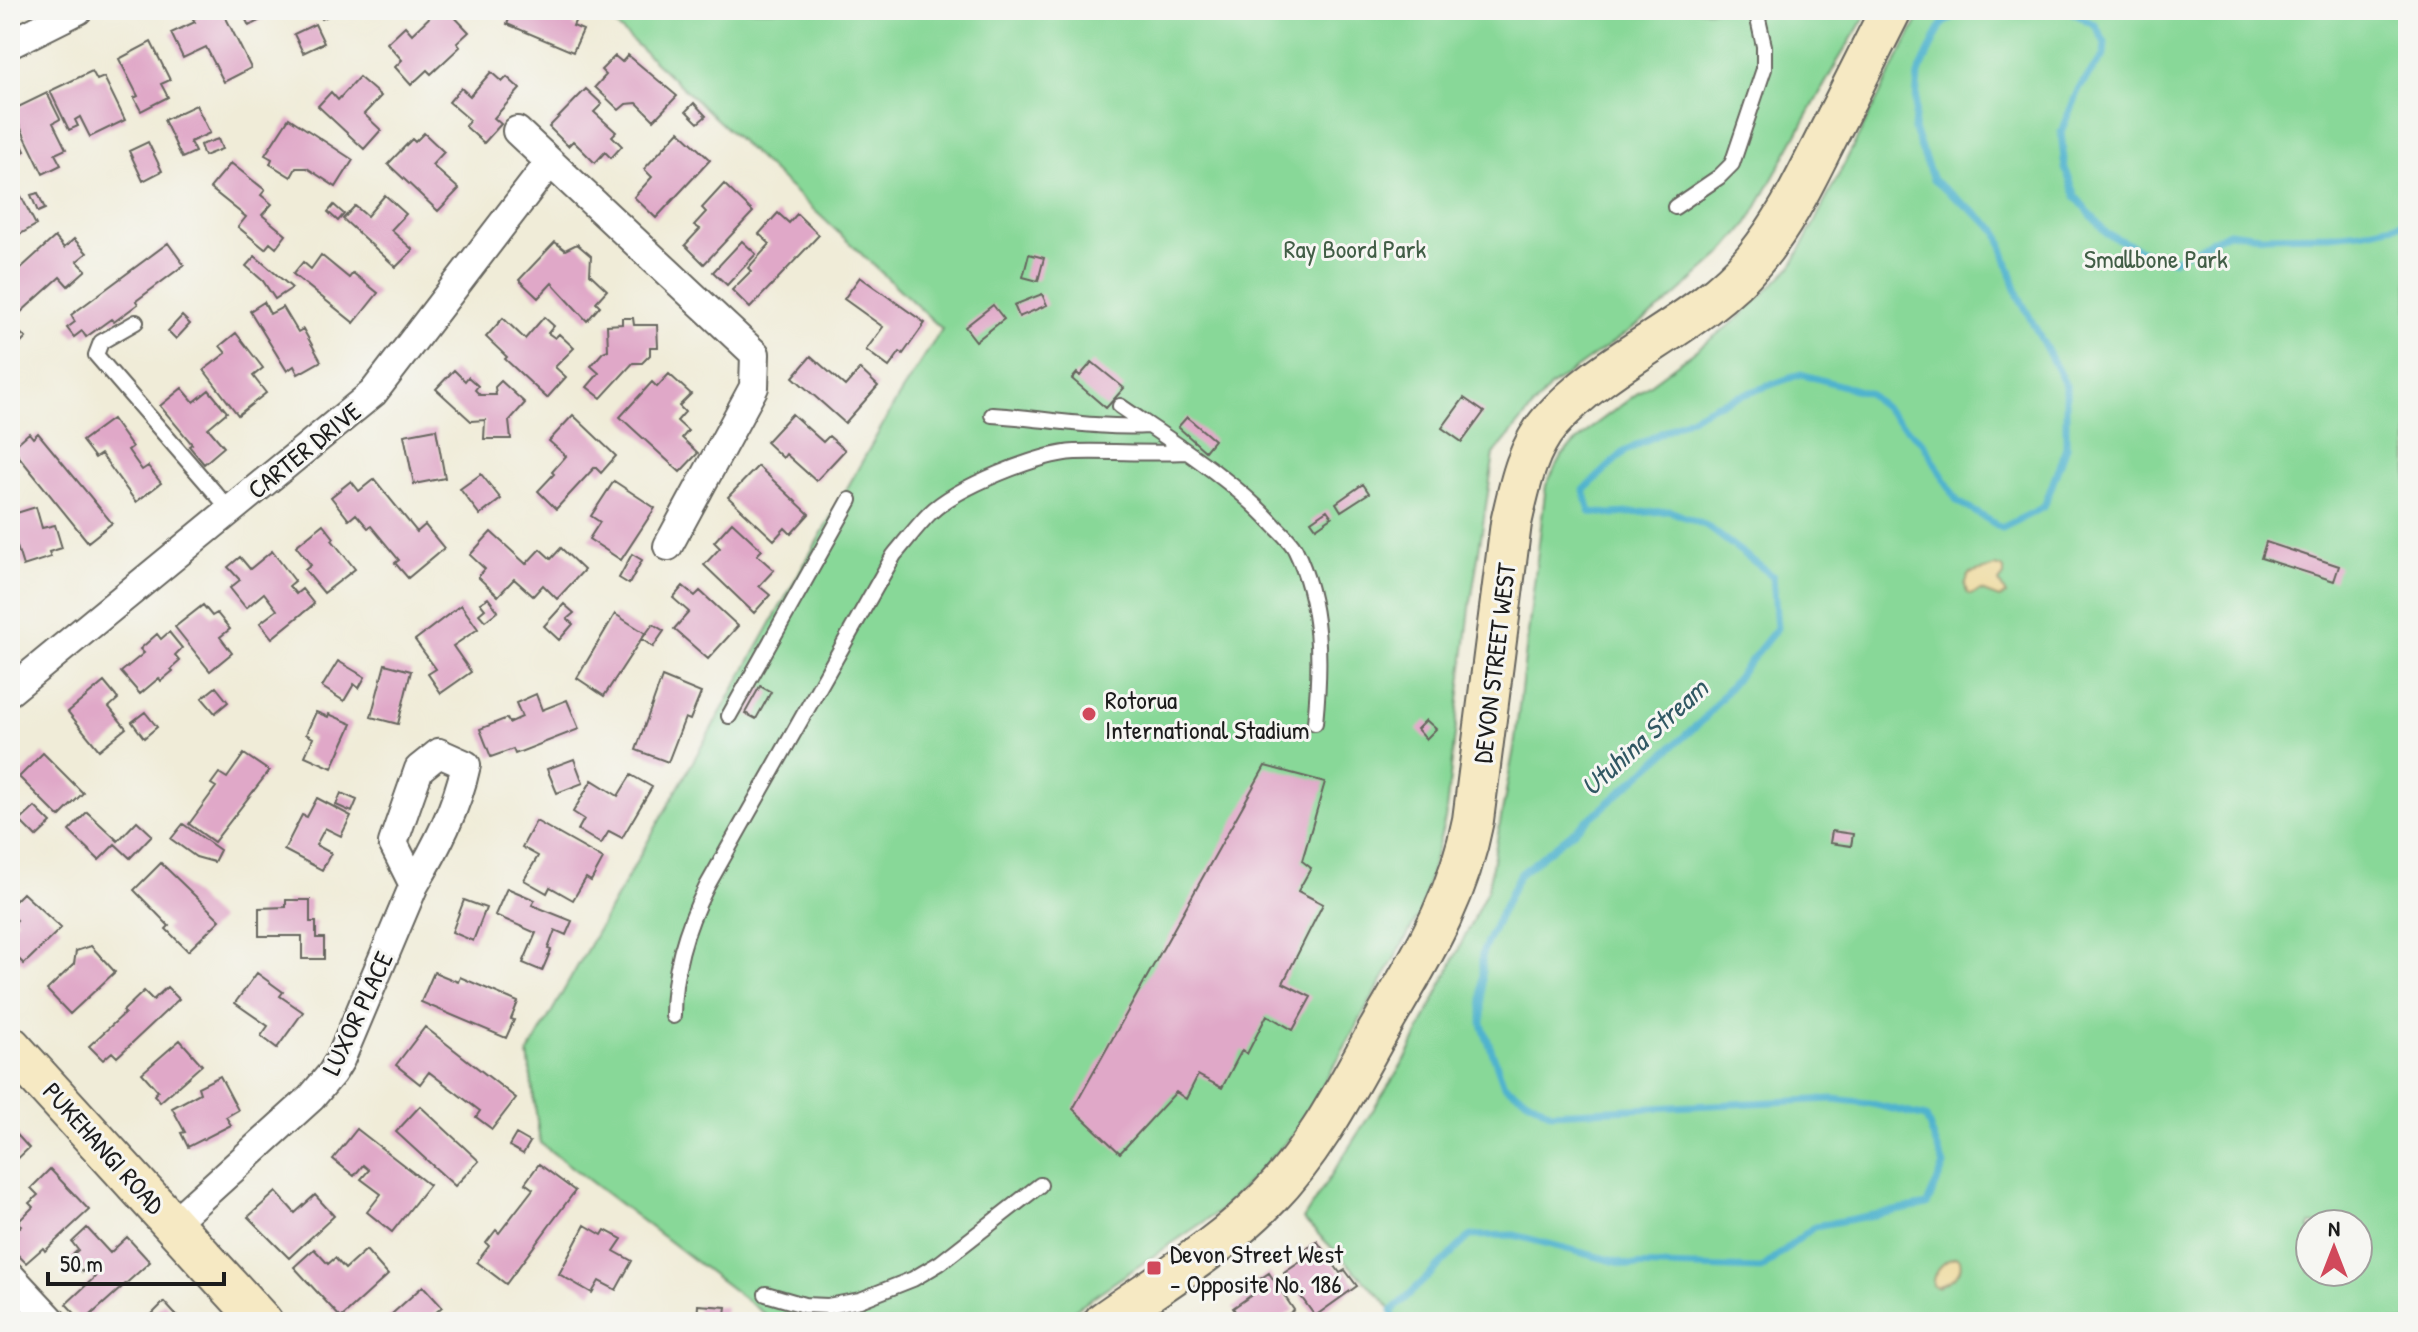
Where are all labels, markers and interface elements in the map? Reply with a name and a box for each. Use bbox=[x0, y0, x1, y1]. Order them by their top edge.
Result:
park label: Ray Boord Park bbox=[1284, 231, 1427, 266]
park label: Smallbone Park bbox=[2084, 241, 2228, 276]
street label: CARTER DRIVE bbox=[240, 393, 368, 507]
street label: DEVON STREET WEST bbox=[1464, 560, 1524, 765]
water label: Utuhina Stream bbox=[1572, 669, 1716, 804]
place label: Rotorua International Stadium bbox=[1105, 682, 1309, 747]
marker: Rotorua International Stadium bbox=[1080, 705, 1098, 723]
street label: LUXOR PLACE bbox=[313, 945, 401, 1080]
street label: PUKEHANGI ROAD bbox=[35, 1074, 173, 1222]
north arrow bbox=[2294, 1208, 2374, 1288]
text: N bbox=[2328, 1213, 2340, 1243]
scale bar bbox=[48, 1236, 224, 1286]
place label: Devon Street West - Opposite No. 186 bbox=[1170, 1236, 1344, 1301]
text: 50 m bbox=[60, 1247, 103, 1279]
marker: Devon Street West - Opposite No. 186 bbox=[1145, 1259, 1163, 1277]

